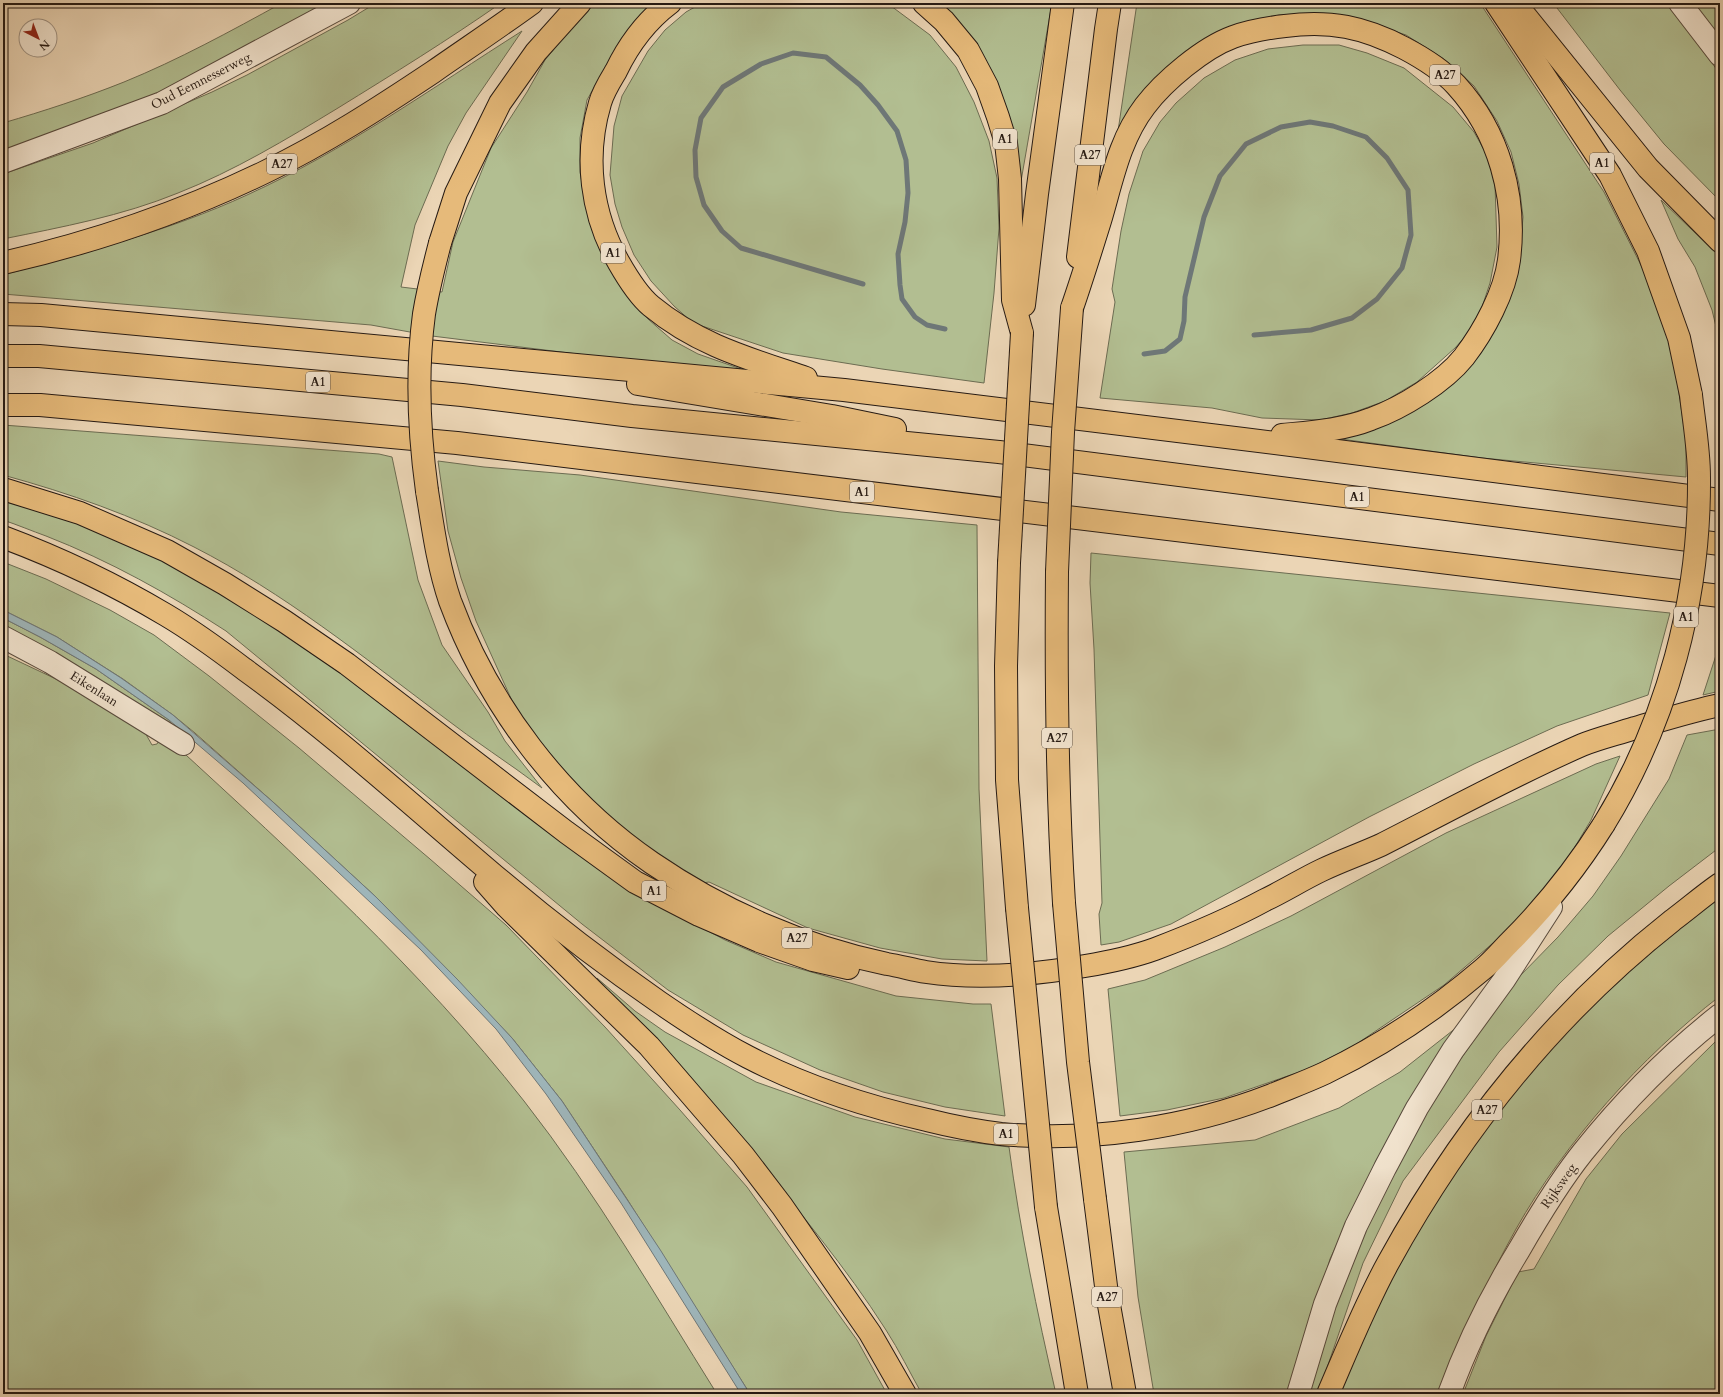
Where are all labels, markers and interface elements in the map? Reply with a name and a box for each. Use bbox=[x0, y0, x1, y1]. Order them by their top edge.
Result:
north arrow bbox=[18, 18, 58, 58]
text: N bbox=[35, 36, 53, 54]
street label: Oud Eemnesserweg bbox=[148, 48, 255, 114]
road number: A27 bbox=[1430, 65, 1460, 85]
road number: A1 bbox=[993, 129, 1017, 149]
road number: A27 bbox=[1075, 145, 1105, 165]
road number: A1 bbox=[1590, 153, 1614, 173]
road number: A27 bbox=[267, 154, 297, 174]
road number: A1 bbox=[601, 243, 625, 263]
road number: A1 bbox=[306, 372, 330, 392]
road number: A1 bbox=[850, 482, 874, 502]
road number: A1 bbox=[1345, 487, 1369, 507]
road number: A1 bbox=[1674, 607, 1698, 627]
street label: Eikenlaan bbox=[66, 667, 122, 711]
road number: A27 bbox=[1042, 728, 1072, 748]
road number: A1 bbox=[642, 881, 666, 901]
road number: A27 bbox=[782, 928, 812, 948]
road number: A27 bbox=[1472, 1100, 1502, 1120]
road number: A1 bbox=[994, 1124, 1018, 1144]
street label: Rijksweg bbox=[1537, 1159, 1581, 1212]
road number: A27 bbox=[1092, 1287, 1122, 1307]

